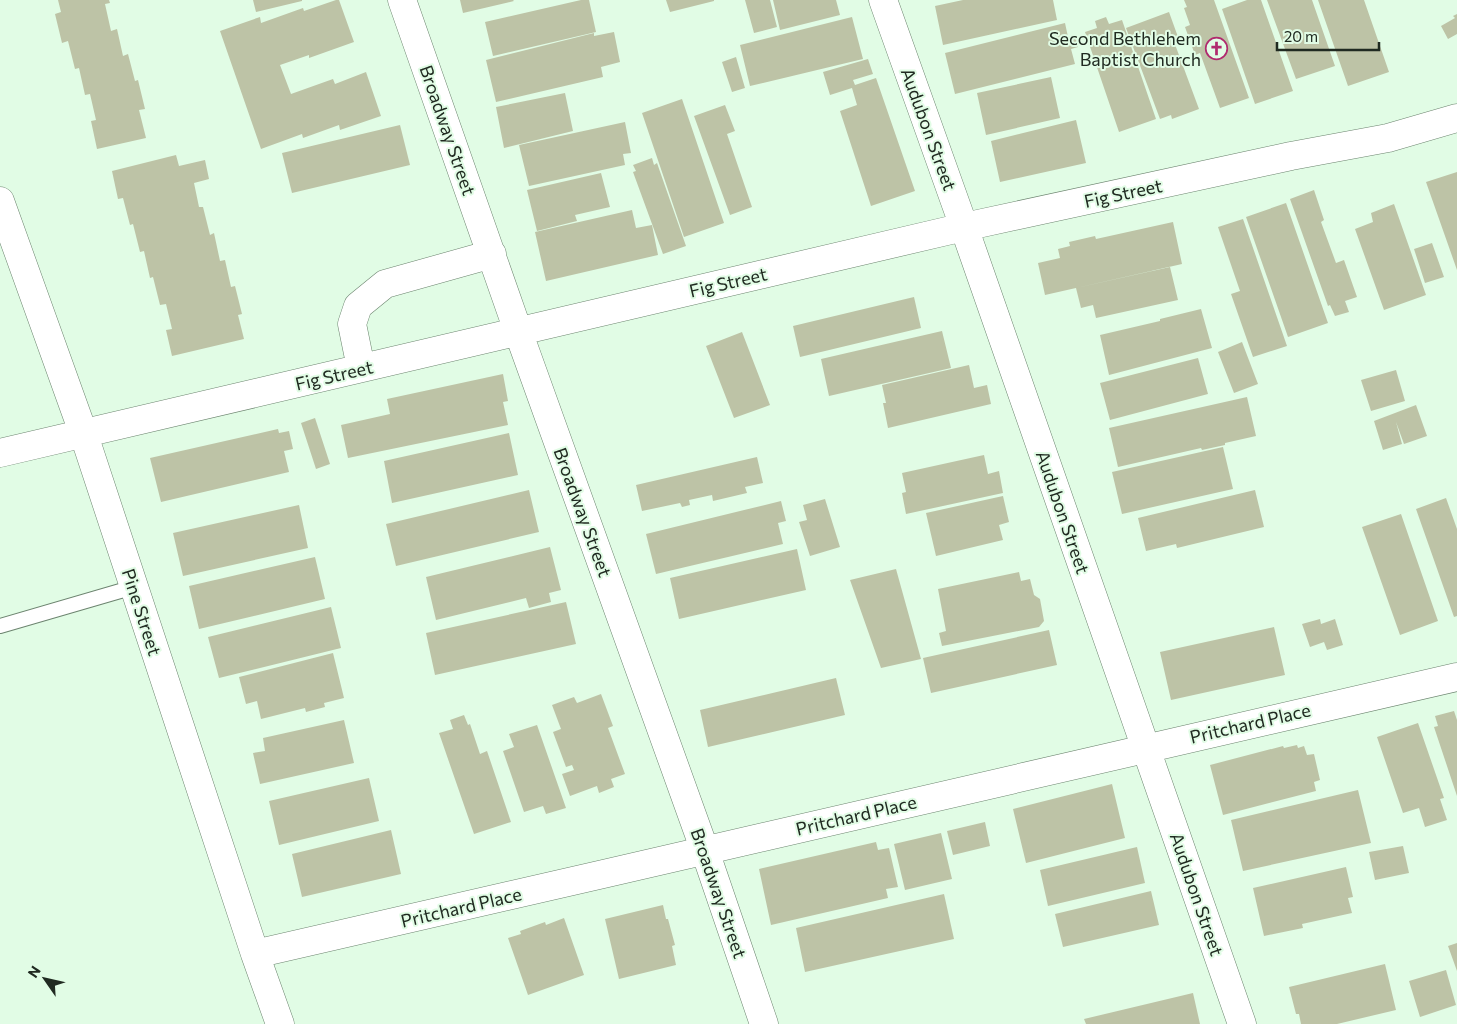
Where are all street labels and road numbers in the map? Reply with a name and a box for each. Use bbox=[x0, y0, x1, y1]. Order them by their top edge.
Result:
street label: Broadway Street bbox=[415, 62, 481, 198]
street label: Audubon Street bbox=[897, 65, 961, 193]
street label: Fig Street bbox=[1082, 174, 1164, 212]
street label: Fig Street bbox=[687, 262, 769, 302]
street label: Fig Street bbox=[293, 355, 375, 395]
street label: Broadway Street bbox=[549, 444, 617, 580]
street label: Audubon Street bbox=[1032, 448, 1094, 576]
street label: Pine Street bbox=[118, 566, 166, 658]
street label: Pritchard Place bbox=[1187, 698, 1313, 748]
street label: Pritchard Place bbox=[793, 790, 919, 840]
street label: Broadway Street bbox=[686, 825, 752, 961]
street label: Audubon Street bbox=[1166, 830, 1228, 958]
street label: Pritchard Place bbox=[398, 882, 524, 932]

